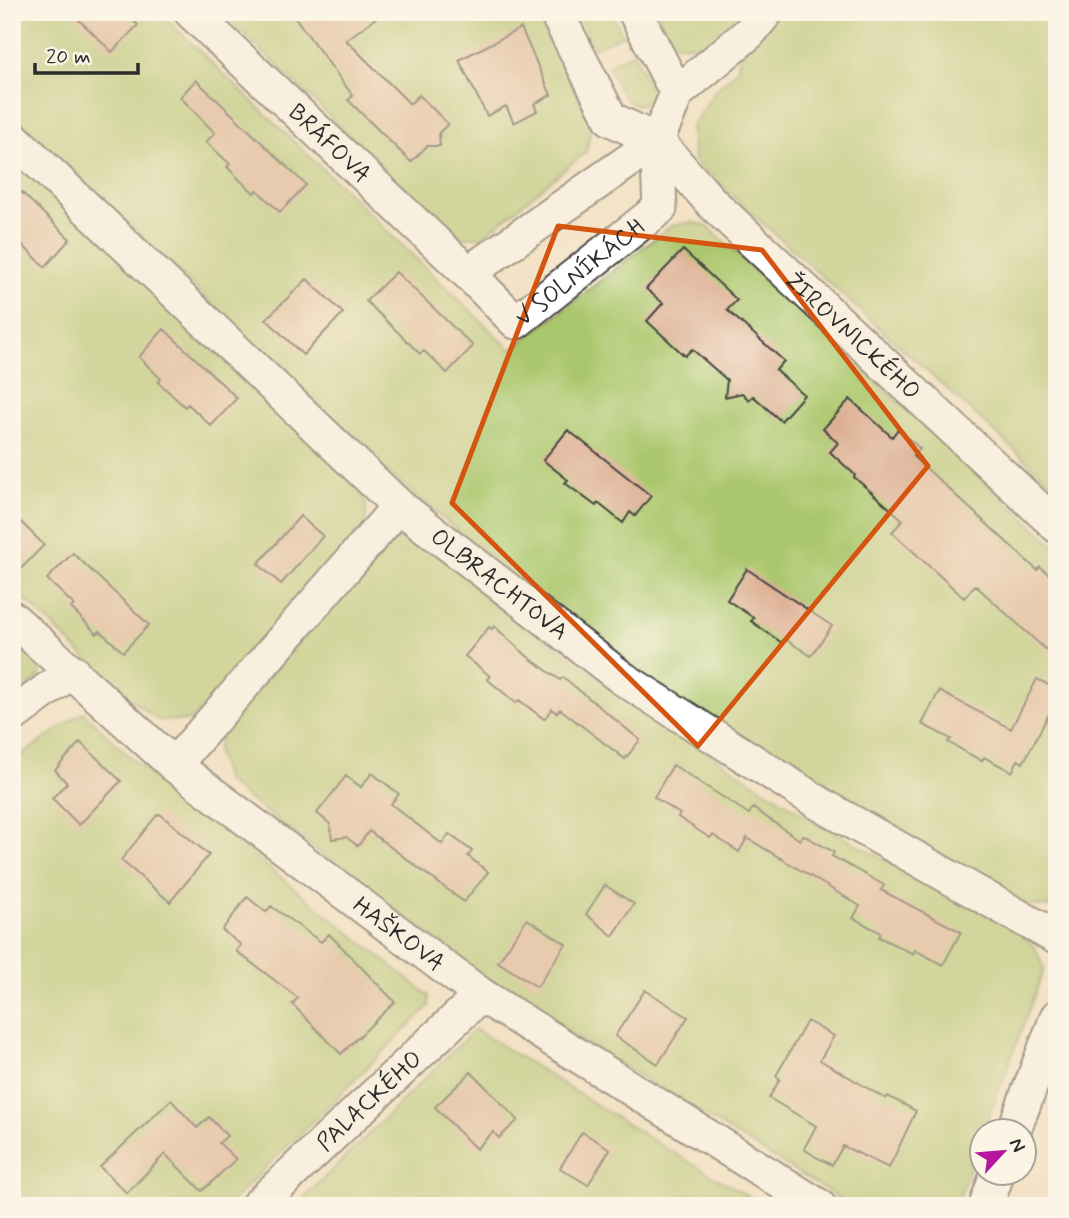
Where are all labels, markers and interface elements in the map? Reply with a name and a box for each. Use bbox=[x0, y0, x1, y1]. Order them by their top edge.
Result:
scale bar bbox=[35, 32, 138, 76]
text: 20 m bbox=[46, 43, 91, 71]
street label: BRÁFOVA bbox=[281, 98, 377, 191]
street label: V SOLNÍKÁCH bbox=[509, 212, 651, 334]
street label: ŽIROVNICKÉHO bbox=[778, 266, 927, 407]
street label: OLBRACHTOVA bbox=[424, 522, 574, 648]
street label: HAŠKOVA bbox=[346, 890, 450, 979]
street label: PALACKÉHO bbox=[311, 1044, 430, 1159]
north arrow bbox=[968, 1116, 1038, 1186]
text: N bbox=[1003, 1134, 1031, 1156]

